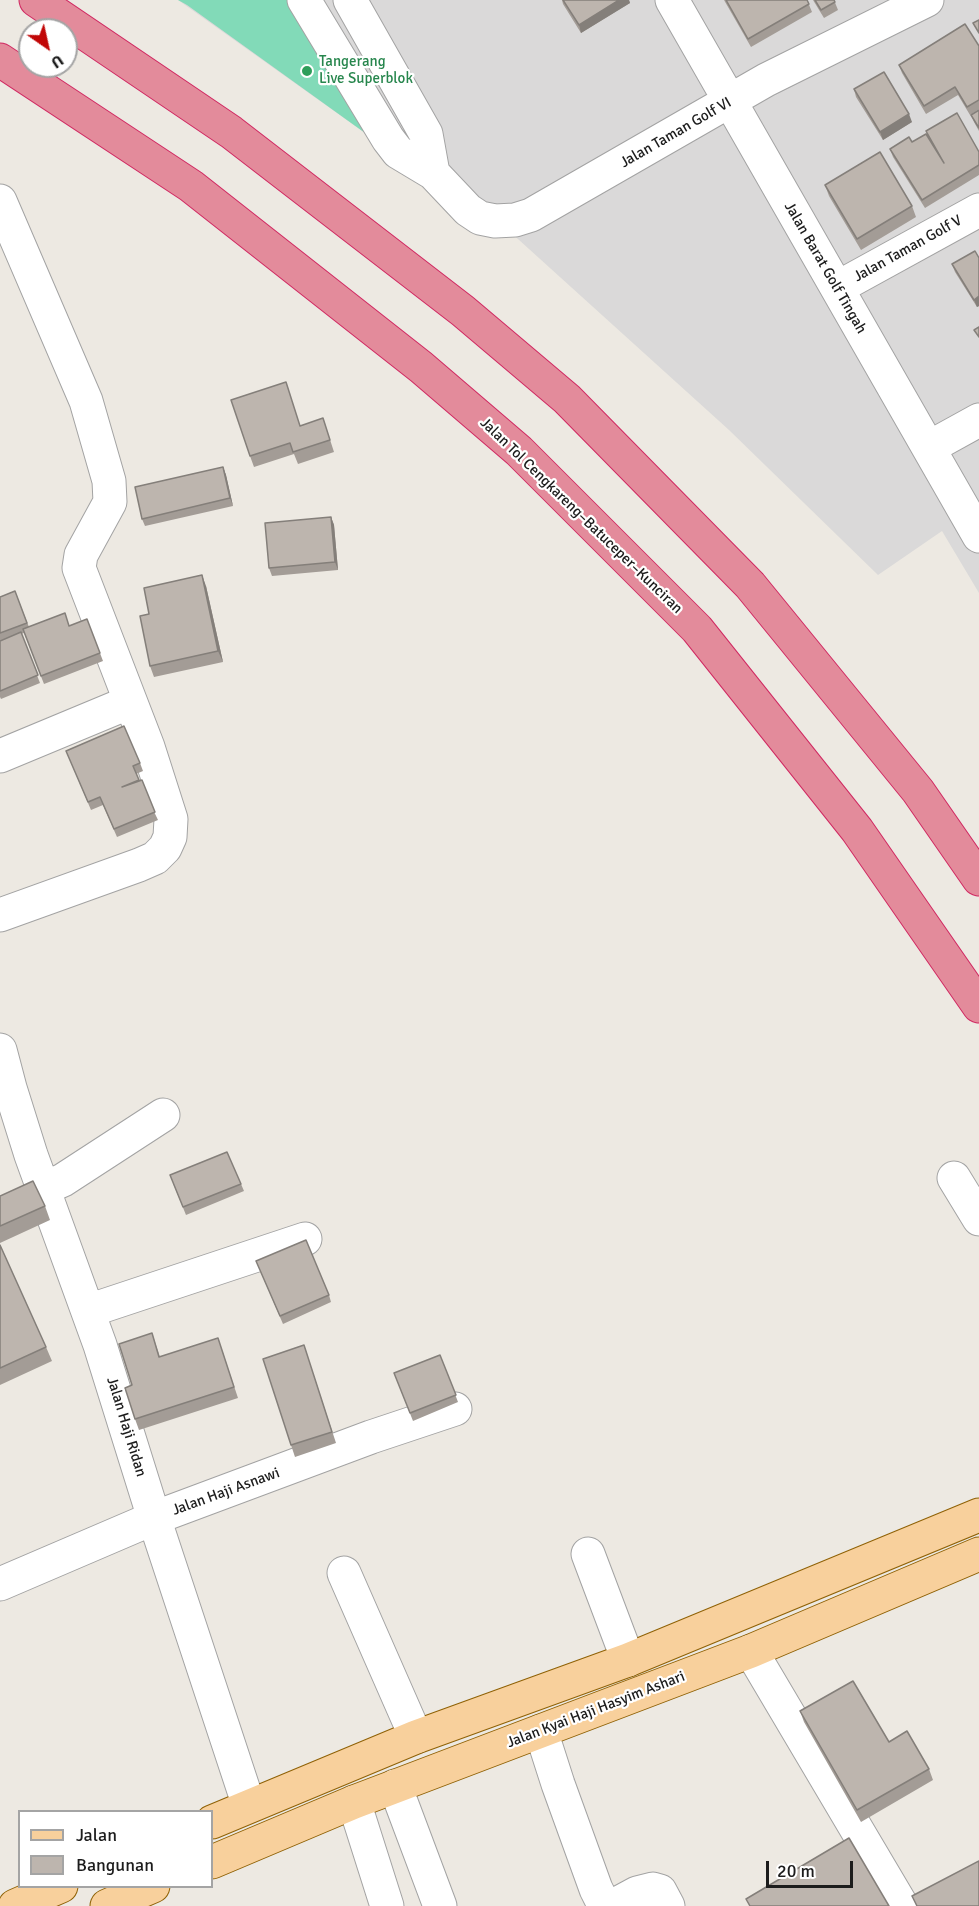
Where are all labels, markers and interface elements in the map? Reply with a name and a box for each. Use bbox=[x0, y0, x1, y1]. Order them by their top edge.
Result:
north arrow bbox=[18, 18, 78, 78]
text: U bbox=[47, 50, 67, 73]
place label: Tangerang Live Superblok bbox=[319, 53, 413, 88]
marker: Tangerang Live Superblok bbox=[300, 64, 314, 78]
street label: Jalan Taman Golf VI bbox=[617, 94, 735, 172]
street label: Jalan Barat Golf Tingah bbox=[780, 199, 870, 337]
street label: Jalan Taman Golf V bbox=[851, 212, 965, 286]
street label: Jalan Tol Cengkareng–Batuceper–Kunciran bbox=[476, 414, 686, 618]
street label: Jalan Haji Ridan bbox=[102, 1375, 150, 1479]
street label: Jalan Haji Asnawi bbox=[170, 1464, 282, 1520]
street label: Jalan Kyai Haji Hasyim Ashari bbox=[504, 1668, 688, 1752]
legend bbox=[18, 1810, 213, 1888]
text: Jalan bbox=[76, 1824, 117, 1846]
scale bar bbox=[769, 1849, 856, 1887]
text: Bangunan bbox=[76, 1854, 154, 1876]
text: 20 m bbox=[777, 1860, 815, 1882]

